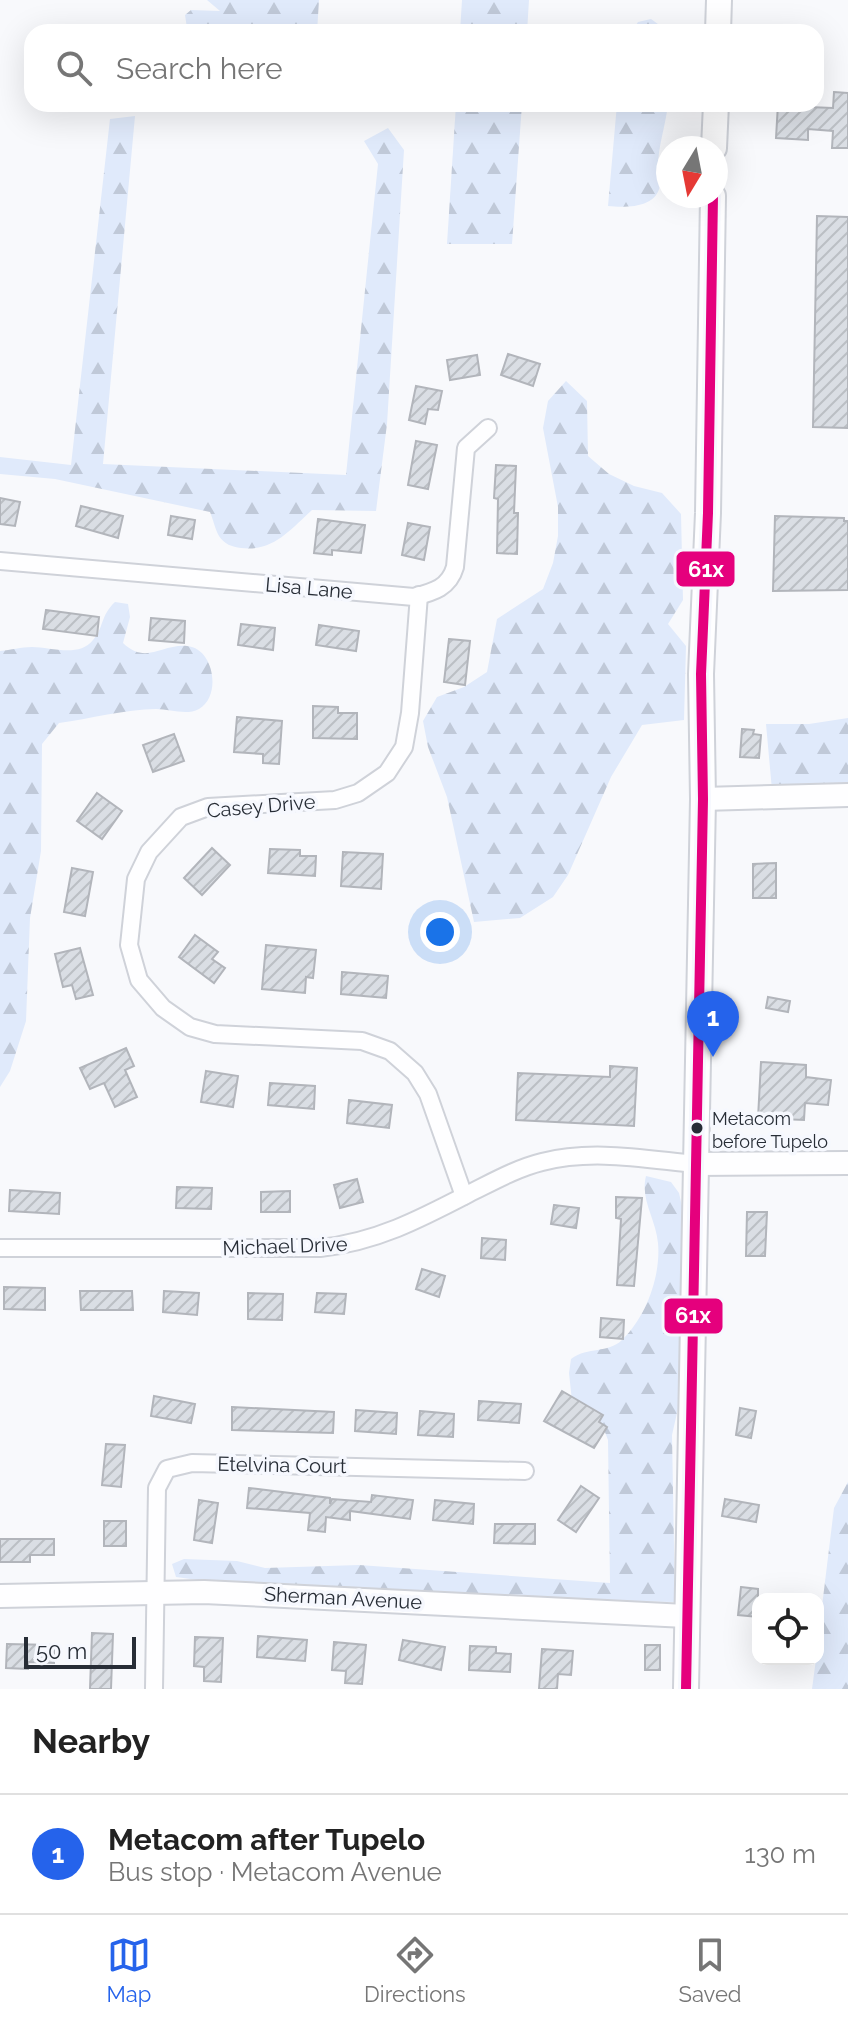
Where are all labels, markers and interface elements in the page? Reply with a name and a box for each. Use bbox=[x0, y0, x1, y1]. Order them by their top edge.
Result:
search box bbox=[24, 24, 824, 112]
icon: search bbox=[52, 46, 96, 90]
text: Search here bbox=[116, 51, 283, 86]
north arrow bbox=[656, 136, 728, 208]
line badge: 61x bbox=[675, 550, 736, 588]
text: 61x bbox=[688, 556, 724, 582]
street label: Lisa Lane bbox=[264, 572, 354, 604]
street label: Casey Drive bbox=[206, 789, 317, 823]
your location bbox=[420, 912, 460, 952]
pin: 1 bbox=[687, 991, 739, 1057]
place label: Metacom before Tupelo bbox=[712, 1108, 828, 1152]
marker: Metacom before Tupelo bbox=[689, 1120, 705, 1136]
street label: Michael Drive bbox=[222, 1232, 348, 1260]
line badge: 61x bbox=[663, 1297, 724, 1335]
text: 61x bbox=[675, 1302, 711, 1328]
street label: Etelvina Court bbox=[217, 1452, 347, 1478]
street label: Sherman Avenue bbox=[263, 1582, 423, 1614]
map controls bbox=[752, 1593, 824, 1665]
button: locate bbox=[752, 1593, 824, 1665]
scale bar bbox=[24, 1633, 136, 1669]
text: 50 m bbox=[36, 1638, 87, 1664]
text: Nearby bbox=[32, 1721, 150, 1761]
text: Metacom after Tupelo bbox=[108, 1822, 425, 1857]
text: 1 bbox=[52, 1839, 64, 1869]
text: 130 m bbox=[745, 1839, 816, 1869]
text: Bus stop · Metacom Avenue bbox=[108, 1857, 442, 1887]
tab: Map bbox=[106, 1933, 151, 2007]
tab: Directions bbox=[364, 1933, 466, 2007]
tab: Saved bbox=[679, 1933, 742, 2007]

